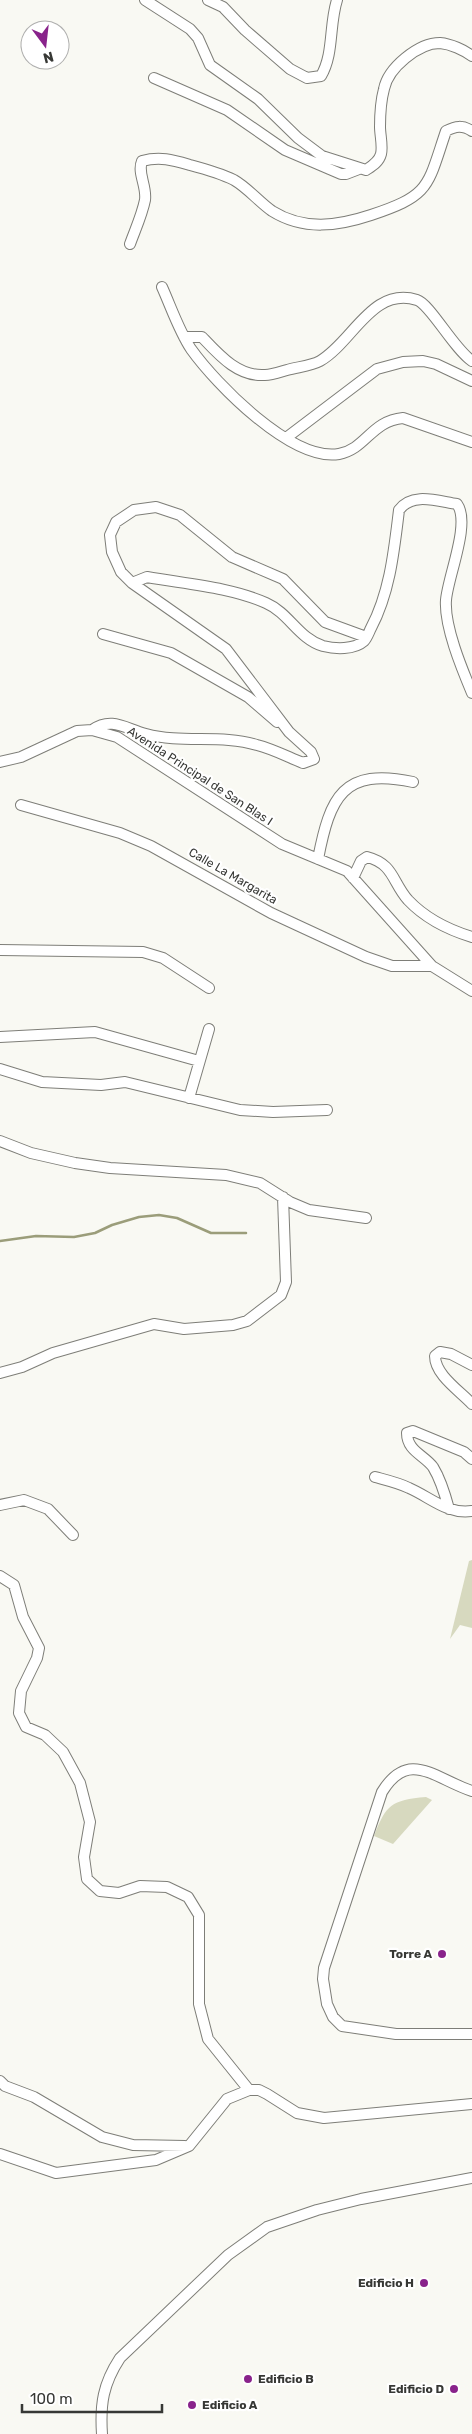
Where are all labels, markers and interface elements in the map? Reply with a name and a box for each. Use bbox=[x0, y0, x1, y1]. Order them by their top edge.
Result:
north arrow bbox=[20, 20, 70, 70]
text: N bbox=[41, 48, 55, 67]
street label: Avenida Principal de San Blas I bbox=[125, 724, 275, 828]
street label: Calle La Margarita bbox=[186, 845, 280, 907]
place label: Torre A bbox=[389, 1947, 432, 1961]
marker: Torre A bbox=[436, 1948, 448, 1960]
place label: Edificio H bbox=[358, 2276, 414, 2290]
marker: Edificio H bbox=[418, 2277, 430, 2289]
place label: Edificio B bbox=[258, 2372, 314, 2386]
marker: Edificio B bbox=[242, 2373, 254, 2385]
scale bar bbox=[22, 2382, 162, 2414]
place label: Edificio D bbox=[388, 2382, 444, 2396]
marker: Edificio D bbox=[448, 2383, 460, 2395]
text: 100 m bbox=[30, 2390, 72, 2408]
place label: Edificio A bbox=[202, 2398, 258, 2412]
marker: Edificio A bbox=[186, 2399, 198, 2411]

